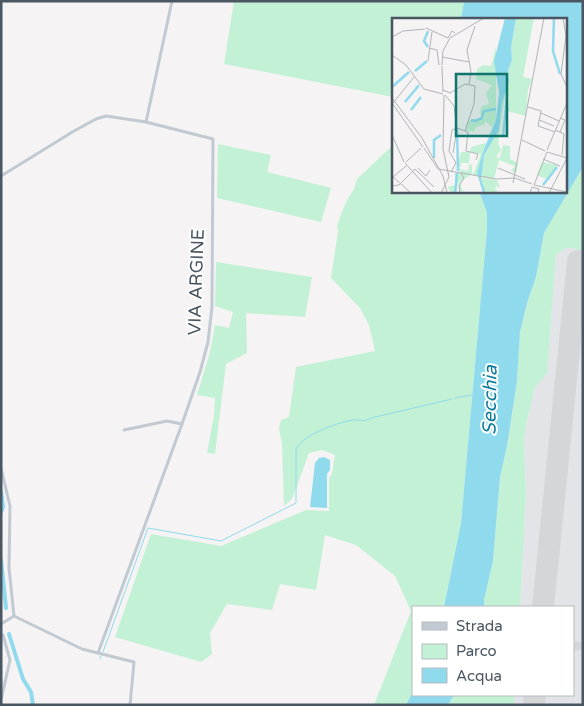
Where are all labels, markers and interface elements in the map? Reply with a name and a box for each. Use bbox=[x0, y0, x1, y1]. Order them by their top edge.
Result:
inset map bbox=[392, 18, 566, 192]
street label: VIA ARGINE bbox=[183, 228, 209, 336]
water label: Secchia bbox=[478, 364, 502, 435]
legend bbox=[412, 606, 574, 696]
text: Strada bbox=[456, 617, 503, 635]
text: Parco bbox=[456, 642, 497, 660]
text: Acqua bbox=[456, 667, 502, 685]

